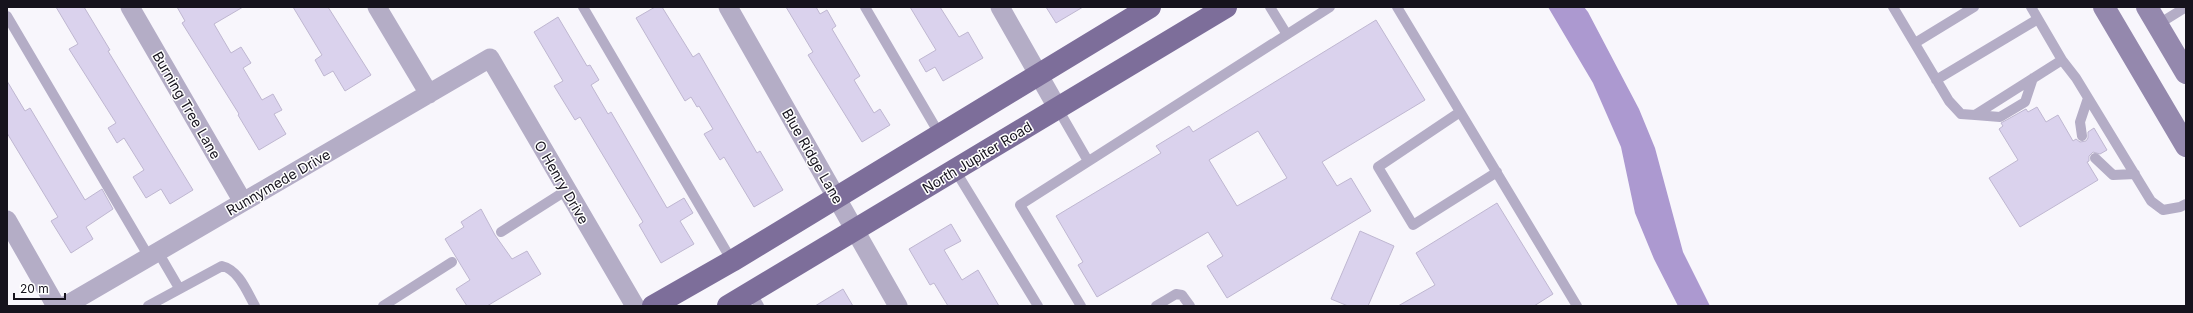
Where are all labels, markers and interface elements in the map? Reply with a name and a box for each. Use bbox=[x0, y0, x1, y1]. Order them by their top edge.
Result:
street label: Burning Tree Lane bbox=[149, 48, 225, 162]
street label: Blue Ridge Lane bbox=[779, 105, 847, 207]
street label: North Jupiter Road bbox=[919, 118, 1035, 196]
street label: O Henry Drive bbox=[531, 137, 593, 227]
street label: Runnymede Drive bbox=[223, 145, 333, 219]
scale bar bbox=[14, 275, 65, 301]
text: 20 m bbox=[20, 281, 49, 296]

